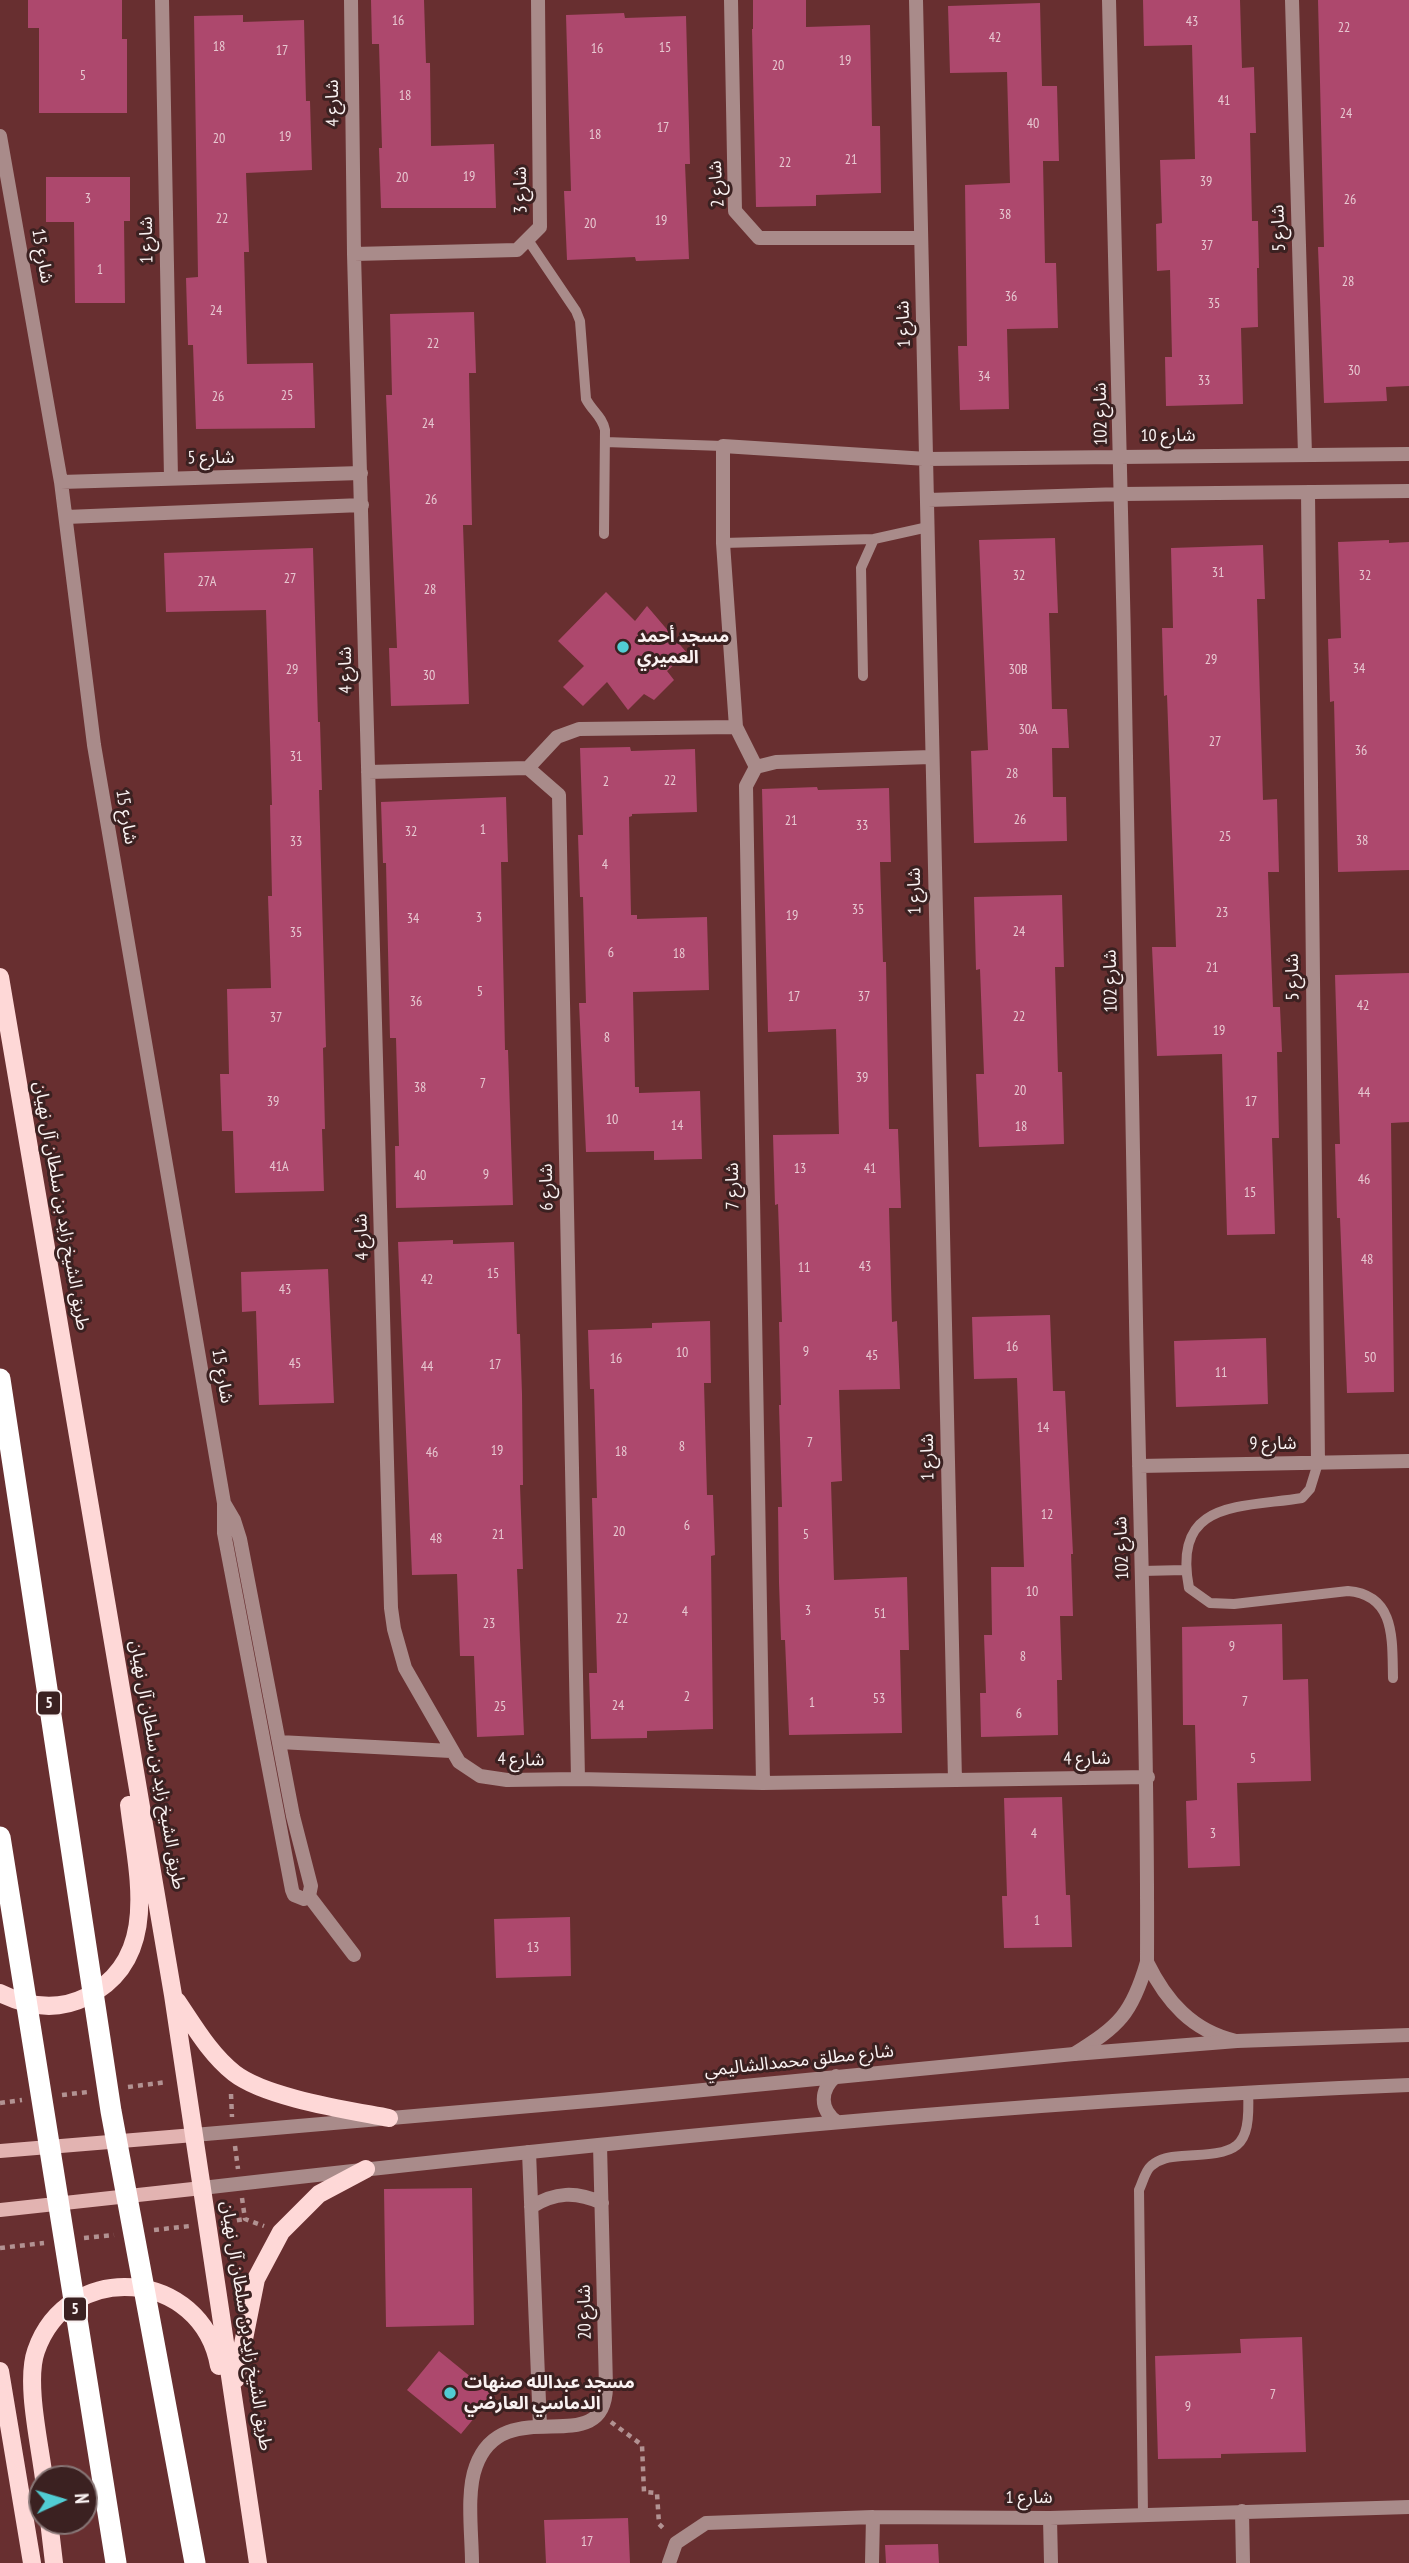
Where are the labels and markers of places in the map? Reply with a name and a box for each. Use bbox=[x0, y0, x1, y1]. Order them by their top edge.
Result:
place label: مسجد أحمد العميري bbox=[637, 626, 729, 668]
marker: مسجد أحمد العميري bbox=[615, 639, 631, 655]
place label: مسجد عبدالله صنهات الدماسي العارضي bbox=[464, 2372, 635, 2414]
marker: مسجد عبدالله صنهات الدماسي العارضي bbox=[442, 2385, 458, 2401]

